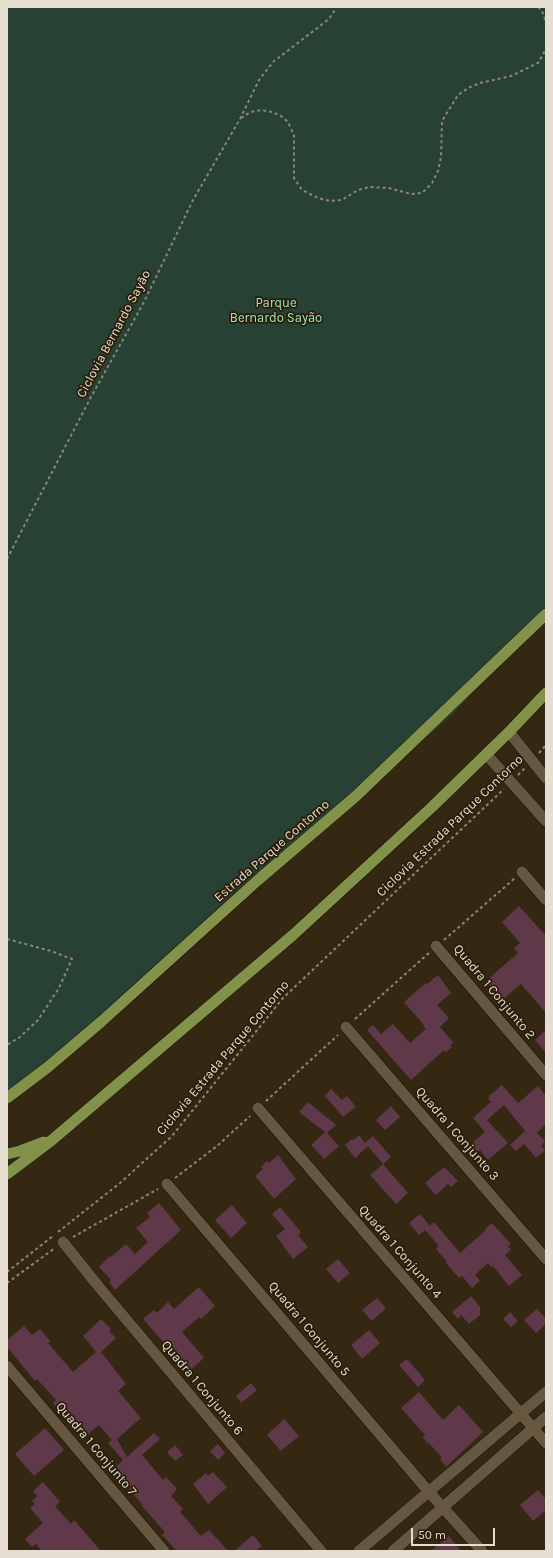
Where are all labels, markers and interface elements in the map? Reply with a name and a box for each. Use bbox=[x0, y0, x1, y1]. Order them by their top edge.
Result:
street label: Ciclovia Bernardo Sayão bbox=[74, 268, 154, 400]
park label: Parque Bernardo Sayão bbox=[230, 295, 322, 326]
street label: Ciclovia Estrada Parque Contorno bbox=[374, 752, 526, 900]
street label: Estrada Parque Contorno bbox=[211, 797, 333, 905]
street label: Quadra 1 Conjunto 2 bbox=[450, 941, 538, 1043]
street label: Ciclovia Estrada Parque Contorno bbox=[154, 977, 292, 1139]
street label: Quadra 1 Conjunto 3 bbox=[412, 1084, 502, 1184]
street label: Quadra 1 Conjunto 4 bbox=[355, 1202, 445, 1302]
street label: Quadra 1 Conjunto 5 bbox=[265, 1279, 353, 1379]
street label: Quadra 1 Conjunto 6 bbox=[158, 1337, 246, 1439]
street label: Quadra 1 Conjunto 7 bbox=[52, 1399, 140, 1499]
scale bar bbox=[413, 1520, 497, 1546]
text: 50 m bbox=[418, 1528, 446, 1542]

